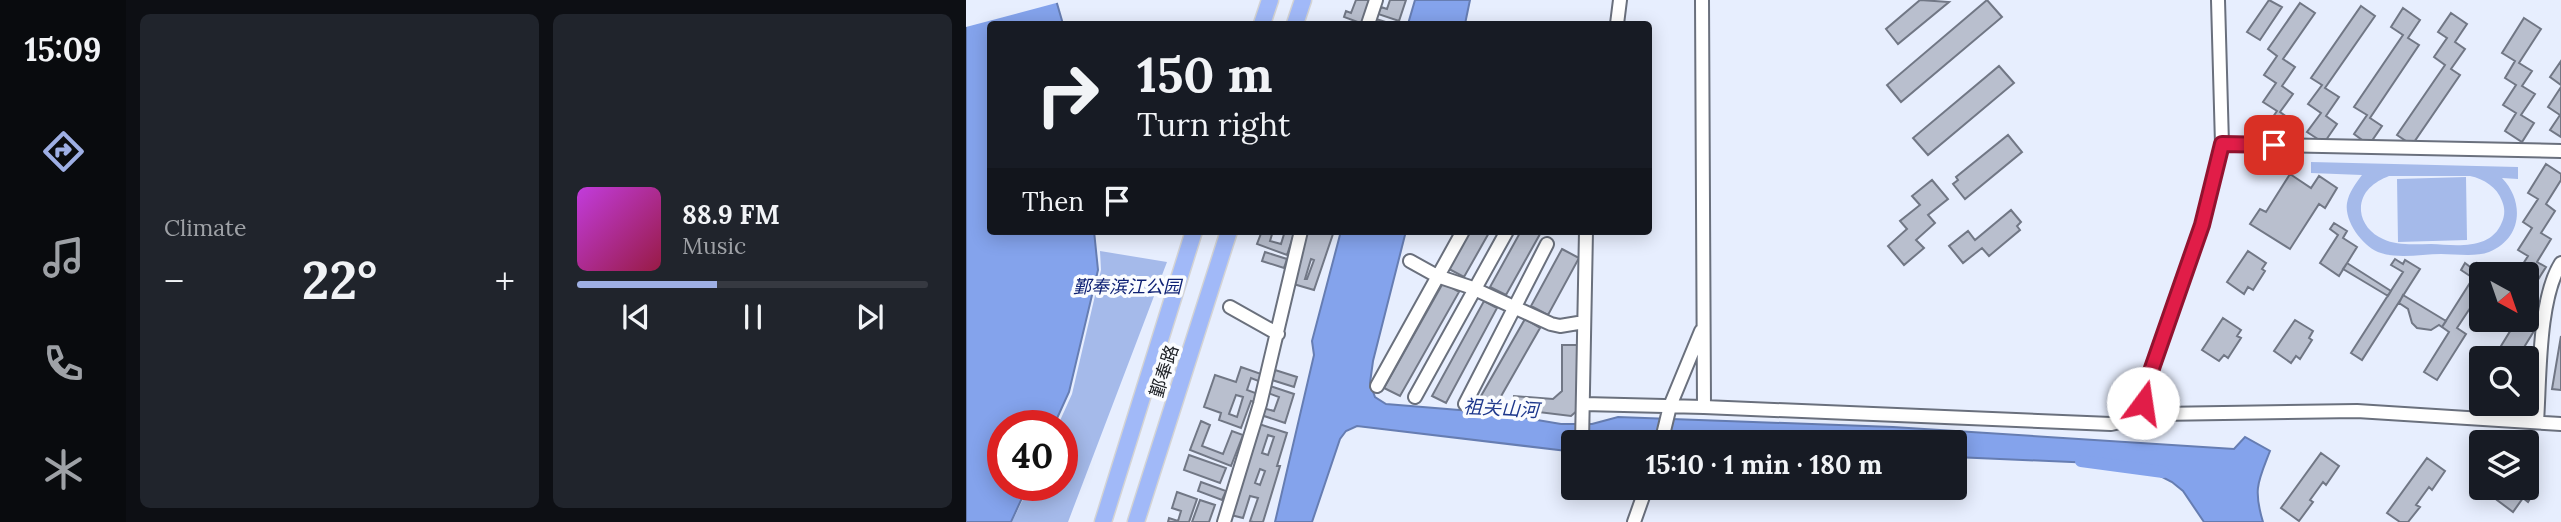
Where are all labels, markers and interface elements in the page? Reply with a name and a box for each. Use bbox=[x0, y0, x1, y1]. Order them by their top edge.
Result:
text: 15:09 bbox=[24, 29, 102, 70]
text: 150 m bbox=[1137, 43, 1273, 105]
icon: right bbox=[1022, 49, 1113, 140]
text: Turn right bbox=[1137, 104, 1290, 145]
pin bbox=[2244, 115, 2304, 175]
icon: arrive bbox=[2255, 126, 2293, 164]
icon: directions bbox=[39, 127, 88, 176]
icon: arrive bbox=[1098, 182, 1136, 220]
text: Then bbox=[1022, 185, 1084, 218]
text: 88.9 FM bbox=[682, 198, 780, 231]
text: Climate bbox=[164, 213, 246, 242]
text: Music bbox=[682, 231, 746, 260]
icon: music bbox=[39, 233, 88, 282]
text: 22° bbox=[302, 247, 377, 313]
text: − bbox=[164, 257, 184, 305]
text: + bbox=[495, 257, 515, 305]
north arrow bbox=[2469, 262, 2539, 332]
map controls bbox=[2469, 262, 2539, 500]
park label: 鄞奉滨江公园 bbox=[1073, 275, 1184, 298]
icon: previous bbox=[617, 298, 655, 336]
icon: pause bbox=[734, 298, 772, 336]
icon: next bbox=[851, 298, 889, 336]
icon: phone bbox=[39, 339, 88, 388]
street label: 鄞奉路 bbox=[1145, 342, 1183, 400]
button: search bbox=[2469, 346, 2539, 416]
position arrow bbox=[2106, 366, 2180, 440]
water label: 祖关山河 bbox=[1462, 394, 1544, 422]
speed limit sign: 40 bbox=[987, 410, 1078, 501]
button: layers bbox=[2469, 430, 2539, 500]
icon: climate bbox=[39, 445, 88, 494]
text: 15:10 · 1 min · 180 m bbox=[1646, 448, 1882, 481]

